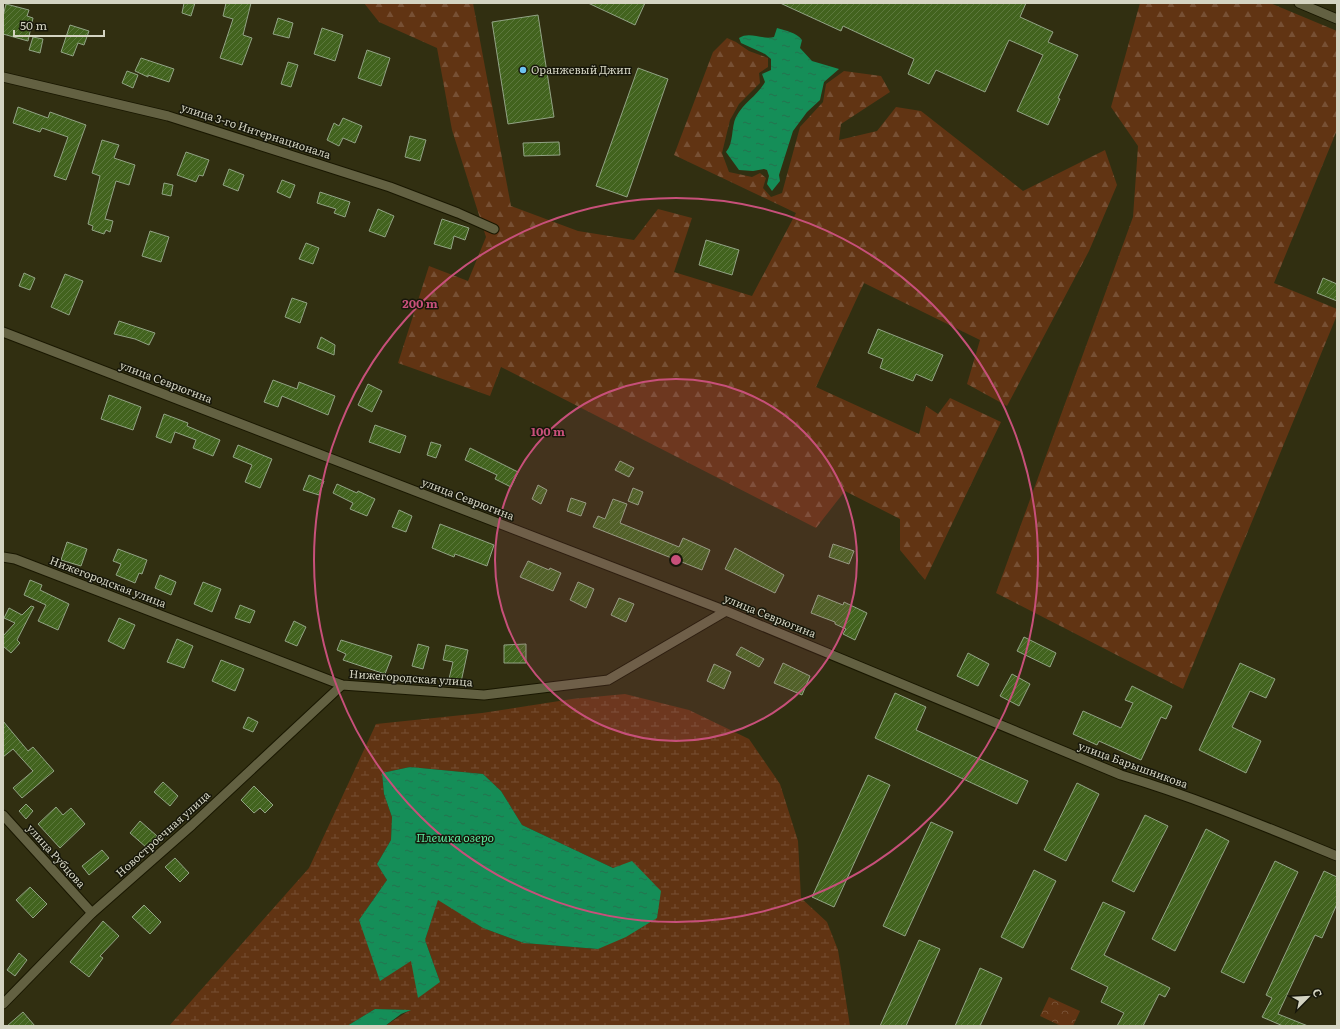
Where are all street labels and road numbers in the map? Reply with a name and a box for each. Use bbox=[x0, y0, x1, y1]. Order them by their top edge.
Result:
street label: улица 3-го Интернационала bbox=[179, 98, 333, 162]
street label: улица Севрюгина bbox=[118, 356, 215, 406]
street label: улица Севрюгина bbox=[420, 473, 517, 523]
street label: Нижегородская улица bbox=[48, 551, 169, 611]
street label: улица Севрюгина bbox=[722, 589, 819, 641]
street label: Нижегородская улица bbox=[349, 665, 473, 689]
street label: улица Барышникова bbox=[1076, 737, 1190, 791]
street label: Новостроечная улица bbox=[112, 786, 213, 880]
street label: улица Рубцова bbox=[24, 820, 90, 891]

